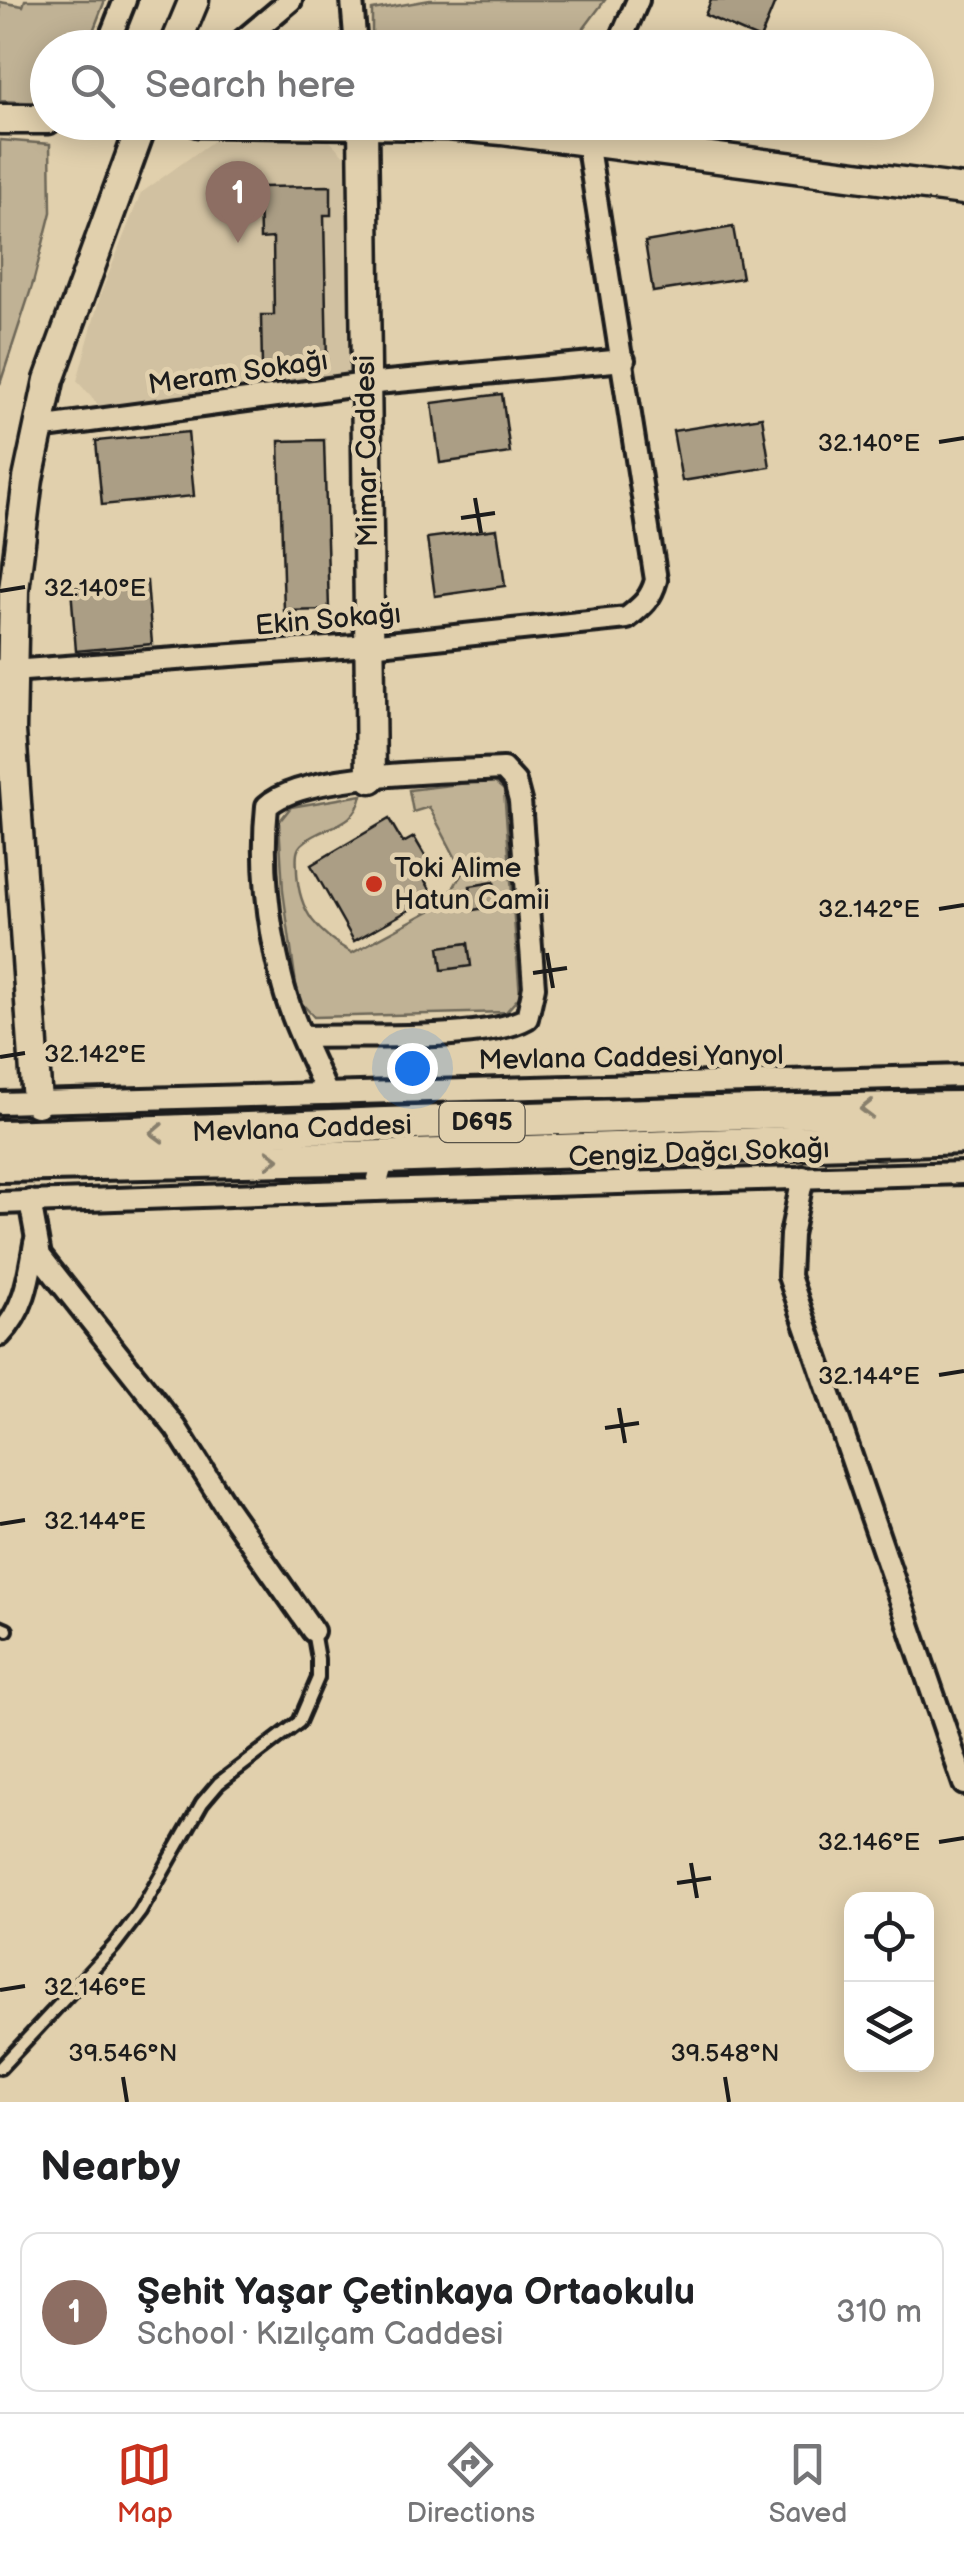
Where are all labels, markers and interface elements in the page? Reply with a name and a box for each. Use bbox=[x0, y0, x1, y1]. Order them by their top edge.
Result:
search box bbox=[30, 30, 934, 140]
icon: search bbox=[65, 58, 120, 113]
text: Search here bbox=[145, 63, 356, 108]
pin: 1 bbox=[206, 160, 270, 243]
street label: Meram Sokağı bbox=[146, 344, 330, 402]
street label: Mimar Caddesi bbox=[349, 355, 385, 547]
text: 32.140°E bbox=[818, 428, 920, 459]
text: 32.140°E bbox=[44, 573, 146, 604]
street label: Ekin Sokağı bbox=[254, 597, 402, 643]
place label: Toki Alime Hatun Camii bbox=[394, 852, 550, 917]
marker: Toki Alime Hatun Camii bbox=[363, 873, 385, 895]
text: 32.142°E bbox=[818, 894, 920, 925]
text: 32.142°E bbox=[44, 1039, 146, 1070]
street label: Mevlana Caddesi Yanyol bbox=[478, 1039, 784, 1077]
your location bbox=[387, 1043, 438, 1094]
one-way arrow bbox=[858, 1099, 874, 1120]
road number: D695 bbox=[440, 1102, 524, 1142]
street label: Mevlana Caddesi bbox=[191, 1109, 413, 1149]
one-way arrow bbox=[148, 1122, 164, 1143]
street label: Cengiz Dağcı Sokağı bbox=[568, 1132, 830, 1174]
one-way arrow bbox=[265, 1149, 281, 1170]
text: 32.144°E bbox=[818, 1361, 920, 1392]
text: 32.144°E bbox=[44, 1506, 146, 1537]
text: 32.146°E bbox=[818, 1827, 920, 1858]
map controls bbox=[844, 1892, 934, 2072]
button: locate bbox=[844, 1892, 934, 1982]
text: 32.146°E bbox=[44, 1972, 146, 2003]
button: layers bbox=[844, 1982, 934, 2072]
text: 39.546°N bbox=[68, 2038, 178, 2069]
text: 39.548°N bbox=[670, 2038, 780, 2069]
text: Nearby bbox=[40, 2142, 180, 2193]
text: Şehit Yaşar Çetinkaya Ortaokulu bbox=[137, 2270, 695, 2315]
text: 1 bbox=[68, 2293, 81, 2332]
text: 310 m bbox=[836, 2293, 922, 2332]
text: School · Kızılçam Caddesi bbox=[137, 2315, 504, 2354]
tab: Map bbox=[117, 2437, 173, 2530]
tab: Directions bbox=[406, 2437, 535, 2530]
tab: Saved bbox=[769, 2437, 847, 2530]

